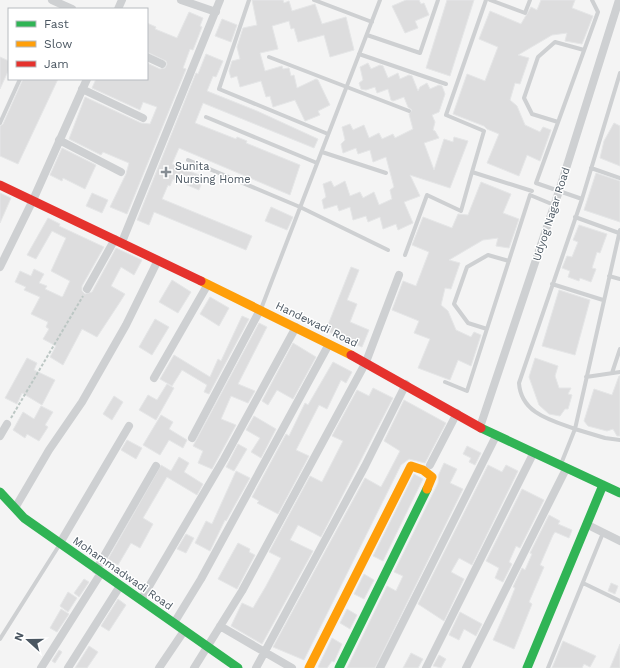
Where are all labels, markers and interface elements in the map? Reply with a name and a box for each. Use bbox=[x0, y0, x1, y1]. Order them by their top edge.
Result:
legend bbox=[8, 8, 148, 80]
text: Fast bbox=[44, 17, 69, 31]
text: Slow bbox=[44, 37, 72, 51]
text: Jam bbox=[44, 57, 69, 71]
place label: Sunita Nursing Home bbox=[175, 160, 251, 186]
marker: Sunita Nursing Home bbox=[160, 166, 172, 178]
street label: Udyog Nagar Road bbox=[530, 166, 573, 263]
street label: Handewadi Road bbox=[274, 299, 360, 350]
street label: Mohammadwadi Road bbox=[70, 534, 175, 613]
north arrow bbox=[8, 620, 48, 660]
text: N bbox=[12, 630, 27, 643]

